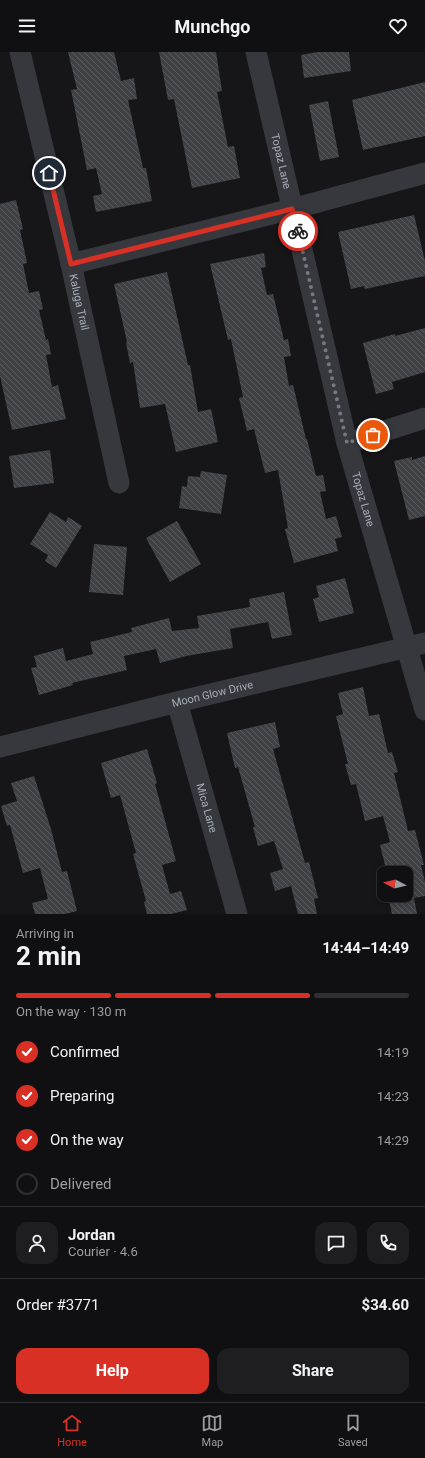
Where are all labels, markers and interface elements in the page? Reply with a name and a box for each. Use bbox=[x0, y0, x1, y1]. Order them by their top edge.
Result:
icon: menu bbox=[16, 15, 38, 37]
icon: heart bbox=[387, 15, 409, 37]
text: Munchgo bbox=[175, 16, 250, 37]
street label: Topaz Lane bbox=[269, 132, 294, 190]
pin bbox=[32, 156, 66, 190]
icon: home bbox=[38, 162, 60, 184]
courier bbox=[278, 211, 318, 251]
icon: bike bbox=[287, 220, 309, 242]
street label: Kaluga Trail bbox=[67, 273, 92, 331]
pin bbox=[356, 418, 390, 452]
icon: bag bbox=[362, 424, 384, 446]
street label: Topaz Lane bbox=[349, 470, 378, 528]
street label: Moon Glow Drive bbox=[170, 678, 255, 710]
street label: Mica Lane bbox=[194, 782, 220, 834]
north arrow bbox=[377, 866, 413, 902]
map controls bbox=[377, 866, 413, 902]
text: Arriving in bbox=[16, 926, 74, 941]
text: 14:44–14:49 bbox=[322, 939, 409, 957]
text: 2 min bbox=[16, 941, 81, 971]
text: On the way · 130 m bbox=[16, 1004, 126, 1019]
icon: check bbox=[16, 1041, 38, 1063]
text: Confirmed bbox=[50, 1043, 120, 1061]
text: 14:19 bbox=[377, 1045, 409, 1060]
icon: check bbox=[16, 1085, 38, 1107]
text: Preparing bbox=[50, 1087, 114, 1105]
text: 14:23 bbox=[377, 1089, 409, 1104]
icon: check bbox=[16, 1129, 38, 1151]
text: On the way bbox=[50, 1131, 124, 1149]
text: 14:29 bbox=[377, 1133, 409, 1148]
text: Delivered bbox=[50, 1175, 112, 1193]
button: person bbox=[16, 1222, 58, 1264]
button: chat bbox=[315, 1222, 357, 1264]
button: phone bbox=[367, 1222, 409, 1264]
text: Jordan bbox=[68, 1226, 115, 1244]
text: Courier · 4.6 bbox=[68, 1244, 138, 1259]
text: Order #3771 bbox=[16, 1296, 99, 1314]
text: $34.60 bbox=[362, 1296, 409, 1314]
button: Help bbox=[16, 1348, 209, 1394]
button: Share bbox=[217, 1348, 409, 1394]
tab: Home bbox=[57, 1412, 87, 1449]
tab: Map bbox=[201, 1412, 223, 1449]
tab: Saved bbox=[338, 1412, 368, 1449]

